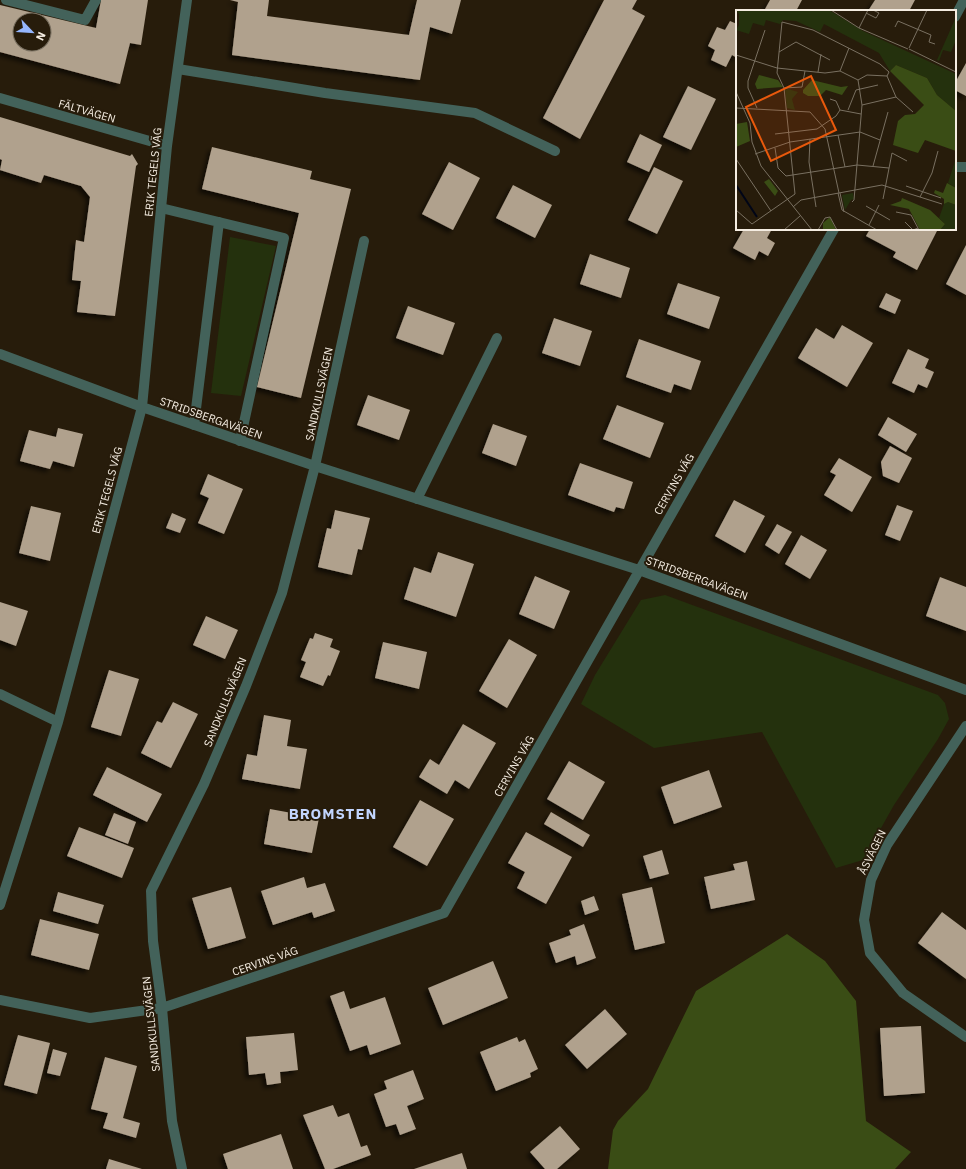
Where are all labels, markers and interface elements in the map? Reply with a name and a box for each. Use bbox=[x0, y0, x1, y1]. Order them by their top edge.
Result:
inset map bbox=[736, 10, 956, 230]
north arrow bbox=[12, 12, 52, 52]
text: N bbox=[33, 30, 49, 43]
street label: FÄLTVÄGEN bbox=[57, 96, 117, 126]
street label: ERIK TEGELS VÄG bbox=[141, 127, 165, 217]
street label: SANDKULLSVÄGEN bbox=[302, 346, 336, 442]
street label: STRIDSBERGAVÄGEN bbox=[158, 394, 264, 442]
street label: ERIK TEGELS VÄG bbox=[89, 445, 125, 535]
street label: CERVINS VÄG bbox=[651, 451, 697, 517]
street label: STRIDSBERGAVÄGEN bbox=[644, 553, 750, 603]
street label: SANDKULLSVÄGEN bbox=[201, 655, 249, 749]
street label: CERVINS VÄG bbox=[491, 733, 537, 799]
district label: BROMSTEN bbox=[289, 804, 377, 823]
street label: ÅSVÄGEN bbox=[855, 827, 889, 877]
street label: CERVINS VÄG bbox=[230, 943, 300, 979]
street label: SANDKULLSVÄGEN bbox=[139, 976, 163, 1072]

